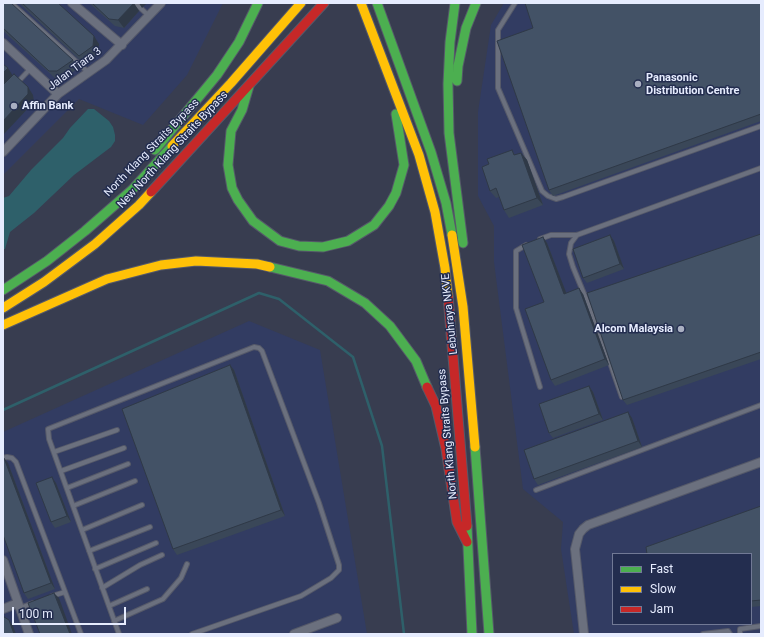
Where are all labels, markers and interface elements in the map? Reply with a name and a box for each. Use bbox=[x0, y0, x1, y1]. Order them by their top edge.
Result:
street label: Jalan Tiara 3 bbox=[46, 45, 104, 93]
place label: Panasonic Distribution Centre bbox=[646, 71, 739, 97]
marker: Panasonic Distribution Centre bbox=[633, 79, 643, 89]
street label: New North Klang Straits Bypass bbox=[115, 89, 231, 211]
street label: North Klang Straits Bypass bbox=[102, 96, 202, 200]
place label: Affin Bank bbox=[22, 99, 73, 113]
marker: Affin Bank bbox=[9, 101, 19, 111]
street label: Lebuhraya NKVE bbox=[439, 273, 461, 355]
place label: Alcom Malaysia bbox=[594, 322, 673, 336]
marker: Alcom Malaysia bbox=[676, 324, 686, 334]
street label: North Klang Straits Bypass bbox=[436, 368, 460, 500]
legend bbox=[612, 553, 752, 625]
text: Fast bbox=[650, 562, 673, 576]
text: Slow bbox=[650, 582, 676, 596]
scale bar bbox=[14, 599, 128, 625]
text: Jam bbox=[650, 602, 674, 616]
text: 100 m bbox=[19, 607, 53, 621]

